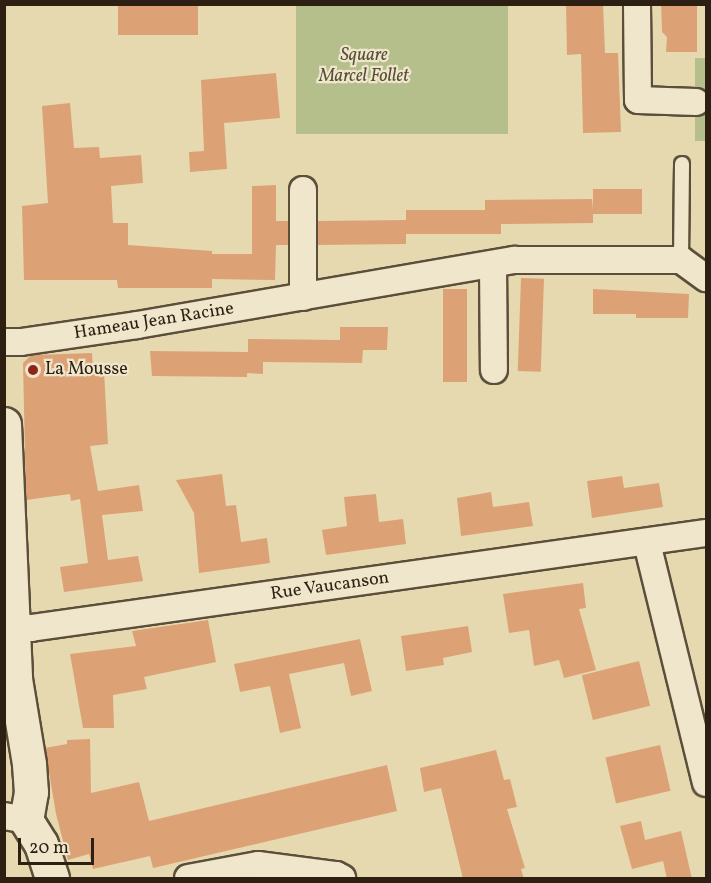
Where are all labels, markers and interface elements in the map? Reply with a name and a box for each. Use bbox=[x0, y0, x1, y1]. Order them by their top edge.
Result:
park label: Square Marcel Follet bbox=[319, 46, 409, 88]
street label: Hameau Jean Racine bbox=[73, 299, 235, 345]
place label: La Mousse bbox=[45, 359, 128, 381]
marker: La Mousse bbox=[26, 363, 40, 377]
street label: Rue Vaucanson bbox=[269, 568, 391, 606]
scale bar bbox=[21, 826, 98, 864]
text: 20 m bbox=[29, 836, 69, 861]

